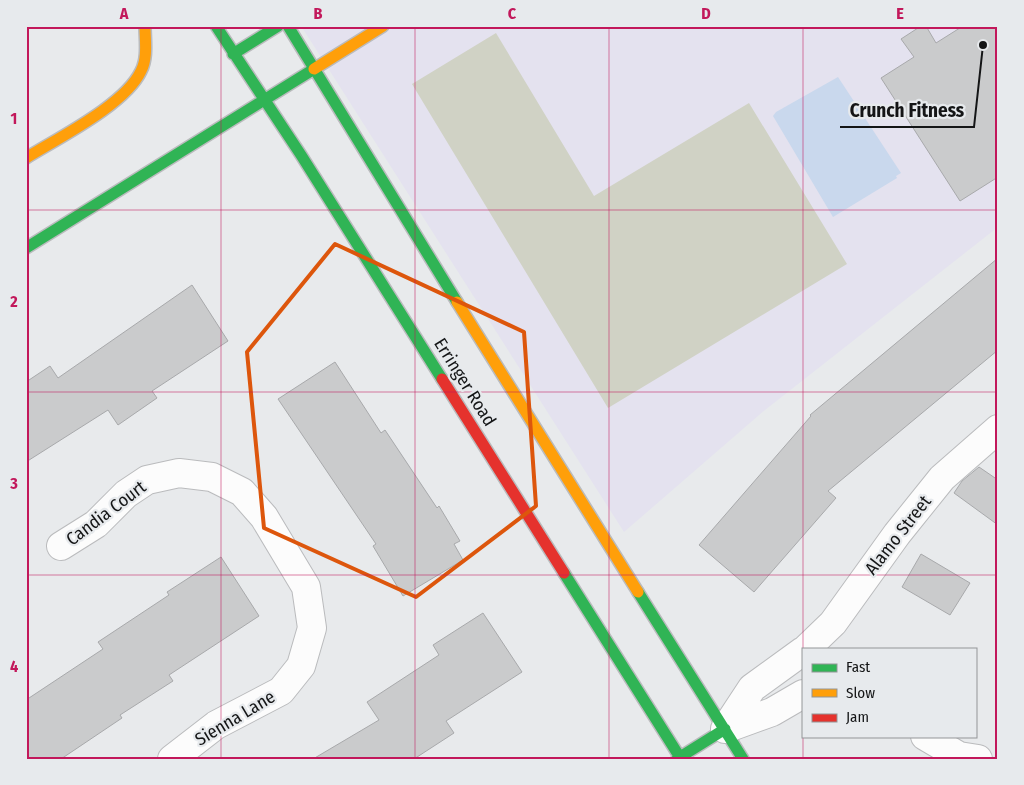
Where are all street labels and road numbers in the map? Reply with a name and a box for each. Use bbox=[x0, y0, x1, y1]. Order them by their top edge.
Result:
street label: Erringer Road bbox=[429, 334, 501, 430]
street label: Candia Court bbox=[62, 476, 150, 550]
street label: Alamo Street bbox=[860, 491, 936, 579]
street label: Sienna Lane bbox=[191, 685, 279, 750]

